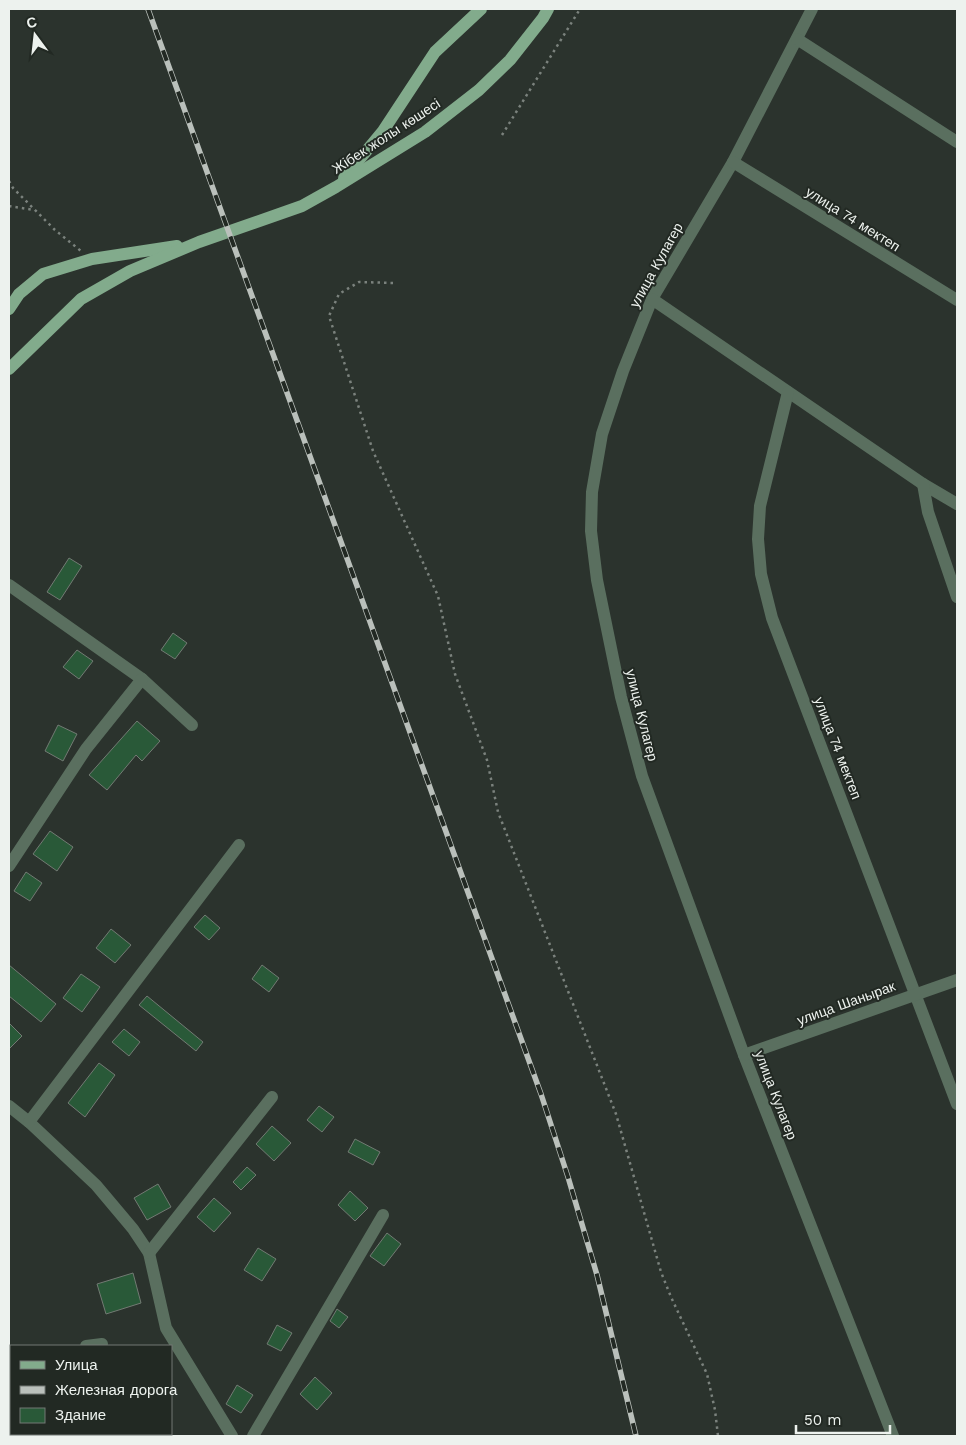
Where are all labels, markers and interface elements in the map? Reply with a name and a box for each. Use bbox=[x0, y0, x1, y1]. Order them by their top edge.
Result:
north arrow bbox=[10, 10, 60, 60]
text: С bbox=[25, 13, 39, 31]
street label: Жібек жолы көшесі bbox=[329, 95, 443, 177]
street label: улица 74 мектеп bbox=[803, 184, 903, 254]
street label: улица Кулагер bbox=[626, 220, 686, 310]
street label: улица Кулагер bbox=[623, 667, 661, 763]
street label: улица 74 мектеп bbox=[811, 695, 865, 801]
street label: улица Шанырак bbox=[795, 978, 898, 1028]
street label: улица Кулагер bbox=[752, 1048, 800, 1142]
legend bbox=[10, 1345, 172, 1435]
text: Улица bbox=[55, 1356, 98, 1374]
text: Железная дорога bbox=[55, 1381, 178, 1399]
scale bar bbox=[796, 1402, 890, 1434]
text: Здание bbox=[55, 1406, 106, 1424]
text: 50 m bbox=[804, 1411, 841, 1429]

